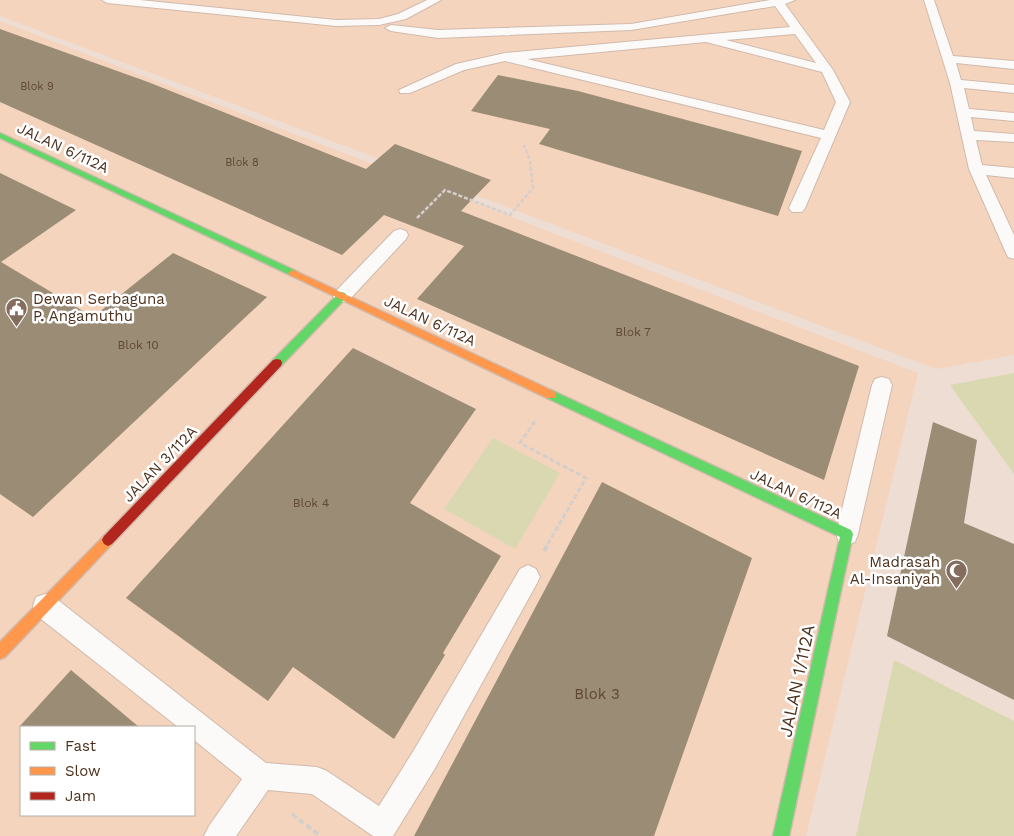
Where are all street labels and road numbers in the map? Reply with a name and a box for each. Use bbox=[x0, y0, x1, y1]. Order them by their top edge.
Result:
street label: JALAN 6/112A bbox=[14, 119, 112, 177]
street label: JALAN 6/112A bbox=[381, 292, 479, 350]
street label: JALAN 3/112A bbox=[119, 422, 201, 506]
street label: JALAN 6/112A bbox=[747, 465, 845, 523]
street label: JALAN 1/112A bbox=[774, 623, 819, 739]

